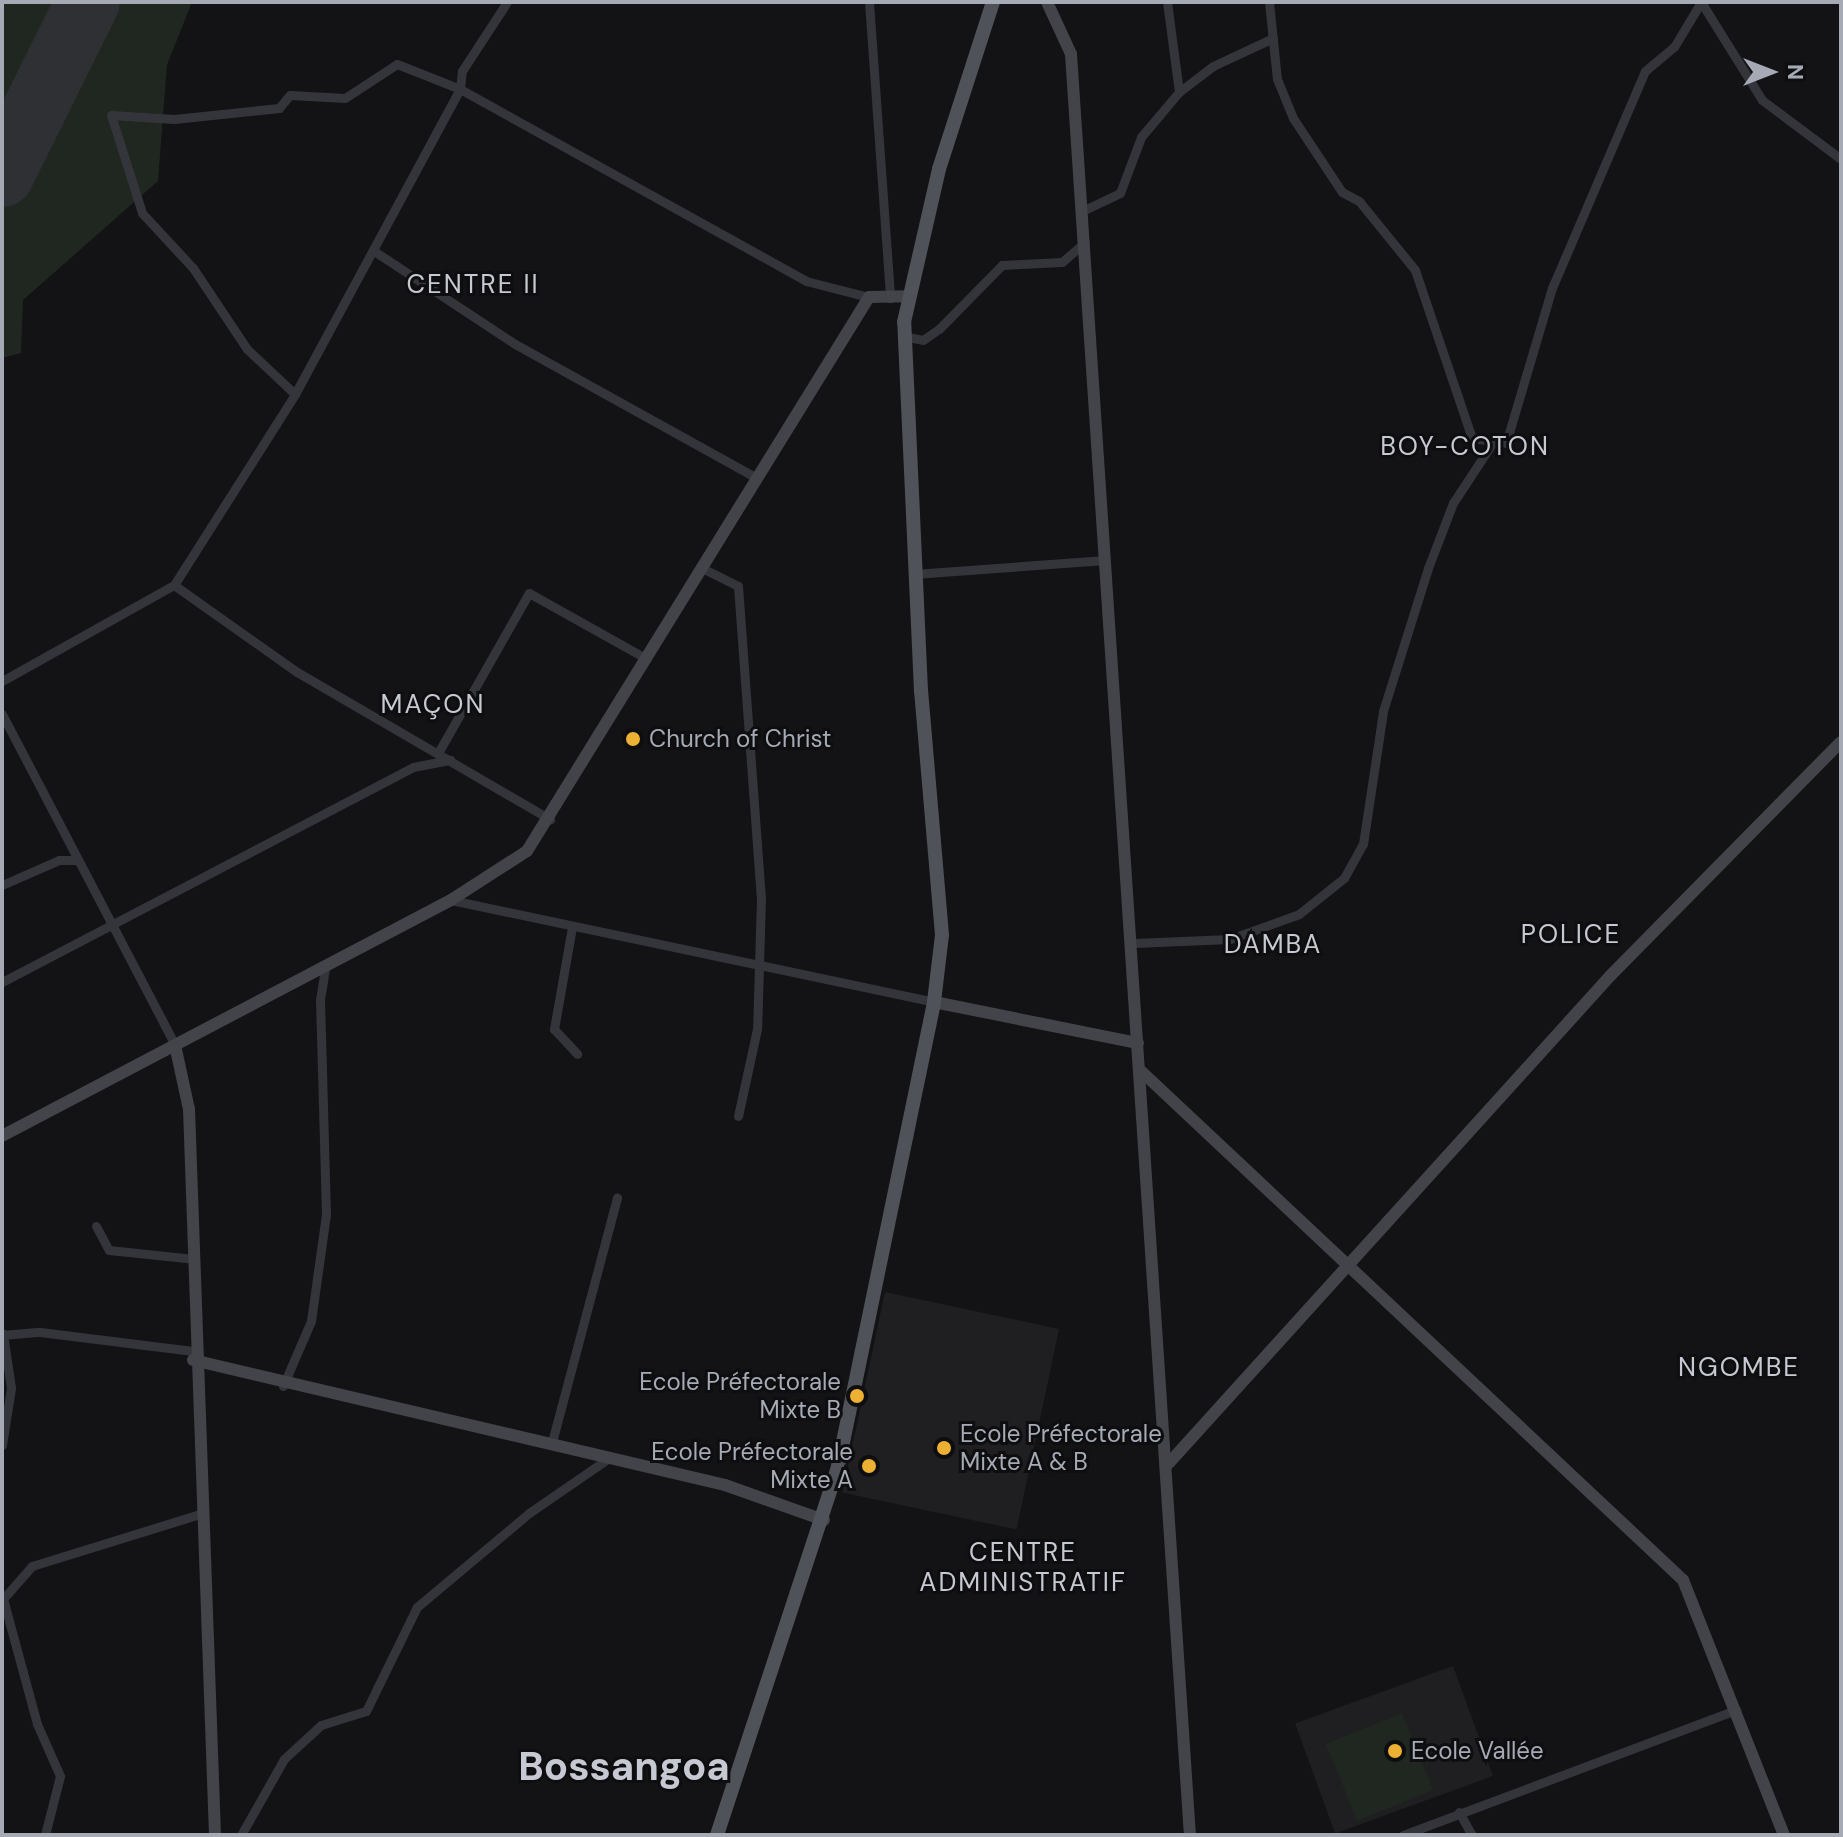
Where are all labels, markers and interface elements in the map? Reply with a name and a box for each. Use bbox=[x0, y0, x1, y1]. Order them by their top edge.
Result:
north arrow bbox=[1731, 32, 1811, 112]
text: N bbox=[1781, 64, 1810, 80]
district label: CENTRE II bbox=[406, 269, 540, 301]
district label: BOY-COTON bbox=[1380, 431, 1550, 463]
district label: MAÇON bbox=[381, 689, 485, 721]
place label: Church of Christ bbox=[649, 725, 831, 753]
marker: Church of Christ bbox=[624, 730, 642, 748]
district label: POLICE bbox=[1521, 919, 1621, 951]
district label: DAMBA bbox=[1224, 929, 1322, 961]
district label: NGOMBE bbox=[1678, 1352, 1800, 1384]
place label: Ecole Préfectorale Mixte B bbox=[639, 1368, 841, 1424]
marker: Ecole Préfectorale Mixte B bbox=[848, 1387, 866, 1405]
place label: Ecole Préfectorale Mixte A & B bbox=[960, 1420, 1162, 1476]
place label: Ecole Préfectorale Mixte A bbox=[651, 1438, 853, 1494]
marker: Ecole Préfectorale Mixte A & B bbox=[935, 1439, 953, 1457]
marker: Ecole Préfectorale Mixte A bbox=[860, 1457, 878, 1475]
district label: CENTRE ADMINISTRATIF bbox=[919, 1537, 1127, 1598]
place label: Ecole Vallée bbox=[1411, 1737, 1544, 1765]
district label: Bossangoa bbox=[518, 1742, 730, 1790]
marker: Ecole Vallée bbox=[1386, 1742, 1404, 1760]

